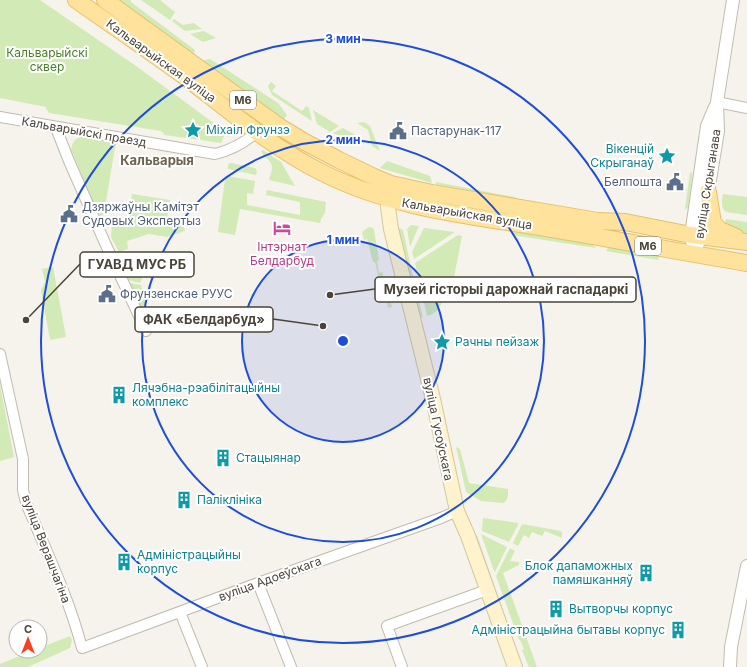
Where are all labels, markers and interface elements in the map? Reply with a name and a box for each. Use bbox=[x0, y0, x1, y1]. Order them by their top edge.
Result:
street label: Кальварыйская вуліца bbox=[103, 16, 219, 105]
text: 3 мин bbox=[325, 31, 361, 46]
park label: Кальварыйскі сквер bbox=[6, 45, 88, 74]
road number: М6 bbox=[230, 91, 256, 109]
street label: Кальварыйскі праезд bbox=[20, 113, 148, 150]
place icon: Міхаіл Фрунзэ bbox=[183, 120, 203, 140]
public building icon: Пастарунак-117 bbox=[388, 121, 408, 141]
place label: Міхаіл Фрунзэ bbox=[206, 122, 290, 137]
place label: Пастарунак-117 bbox=[411, 123, 502, 138]
street label: вуліца Скрыганава bbox=[691, 128, 724, 240]
text: 2 мин bbox=[325, 132, 361, 147]
place label: Вікенцій Скрыганаў bbox=[590, 141, 654, 170]
place icon: Вікенцій Скрыганаў bbox=[657, 146, 677, 166]
district label: Кальварыя bbox=[120, 152, 194, 168]
public building icon: Белпошта bbox=[665, 172, 685, 192]
place label: Белпошта bbox=[604, 174, 662, 189]
street label: Кальварыйская вуліца bbox=[401, 195, 533, 232]
place label: Дзяржаўны Камітэт Судовых Экспертыз bbox=[82, 199, 201, 228]
public building icon: Дзяржаўны Камітэт Судовых Экспертыз bbox=[59, 204, 79, 224]
hotel icon: Інтэрнат Белдарбуд bbox=[272, 218, 292, 238]
text: 1 мин bbox=[327, 232, 359, 247]
road number: М6 bbox=[635, 237, 661, 255]
place label: Інтэрнат Белдарбуд bbox=[250, 239, 315, 268]
callout: ГУАВД МУС РБ bbox=[80, 252, 194, 277]
text: ГУАВД МУС РБ bbox=[88, 256, 186, 272]
callout: Музей гісторыі дарожнай гаспадаркі bbox=[375, 277, 636, 302]
text: Музей гісторыі дарожнай гаспадаркі bbox=[384, 281, 628, 297]
public building icon: Фрунзенскае РУУС bbox=[97, 284, 117, 304]
place label: Фрунзенскае РУУС bbox=[120, 286, 233, 301]
callout: ФАК «Белдарбуд» bbox=[135, 307, 273, 332]
text: ФАК «Белдарбуд» bbox=[143, 311, 265, 327]
place icon: Рачны пейзаж bbox=[432, 332, 452, 352]
centre of rings bbox=[336, 334, 350, 348]
place label: Рачны пейзаж bbox=[455, 334, 539, 349]
street label: вуліца Гусоўскага bbox=[420, 376, 457, 482]
place label: Лячэбна-рэабілітацыйны комплекс bbox=[132, 380, 280, 409]
building icon: Лячэбна-рэабілітацыйны комплекс bbox=[109, 385, 129, 405]
building icon: Стацыянар bbox=[213, 448, 233, 468]
place label: Стацыянар bbox=[236, 450, 301, 465]
building icon: Паліклініка bbox=[174, 490, 194, 510]
place label: Паліклініка bbox=[197, 492, 262, 507]
street label: вуліца Верашчагіна bbox=[19, 493, 74, 605]
place label: Адміністрацыйны корпус bbox=[137, 547, 241, 576]
building icon: Адміністрацыйны корпус bbox=[114, 552, 134, 572]
street label: вуліца Адоеўскага bbox=[216, 553, 323, 604]
place label: Блок дапаможных памяшканняў bbox=[525, 558, 633, 587]
building icon: Блок дапаможных памяшканняў bbox=[636, 563, 656, 583]
building icon: Вытворчы корпус bbox=[546, 599, 566, 619]
place label: Вытворчы корпус bbox=[569, 601, 673, 616]
north arrow bbox=[8, 619, 48, 659]
building icon: Адміністрацыйна бытавы корпус bbox=[668, 620, 688, 640]
text: С bbox=[24, 622, 32, 636]
place label: Адміністрацыйна бытавы корпус bbox=[472, 622, 665, 637]

